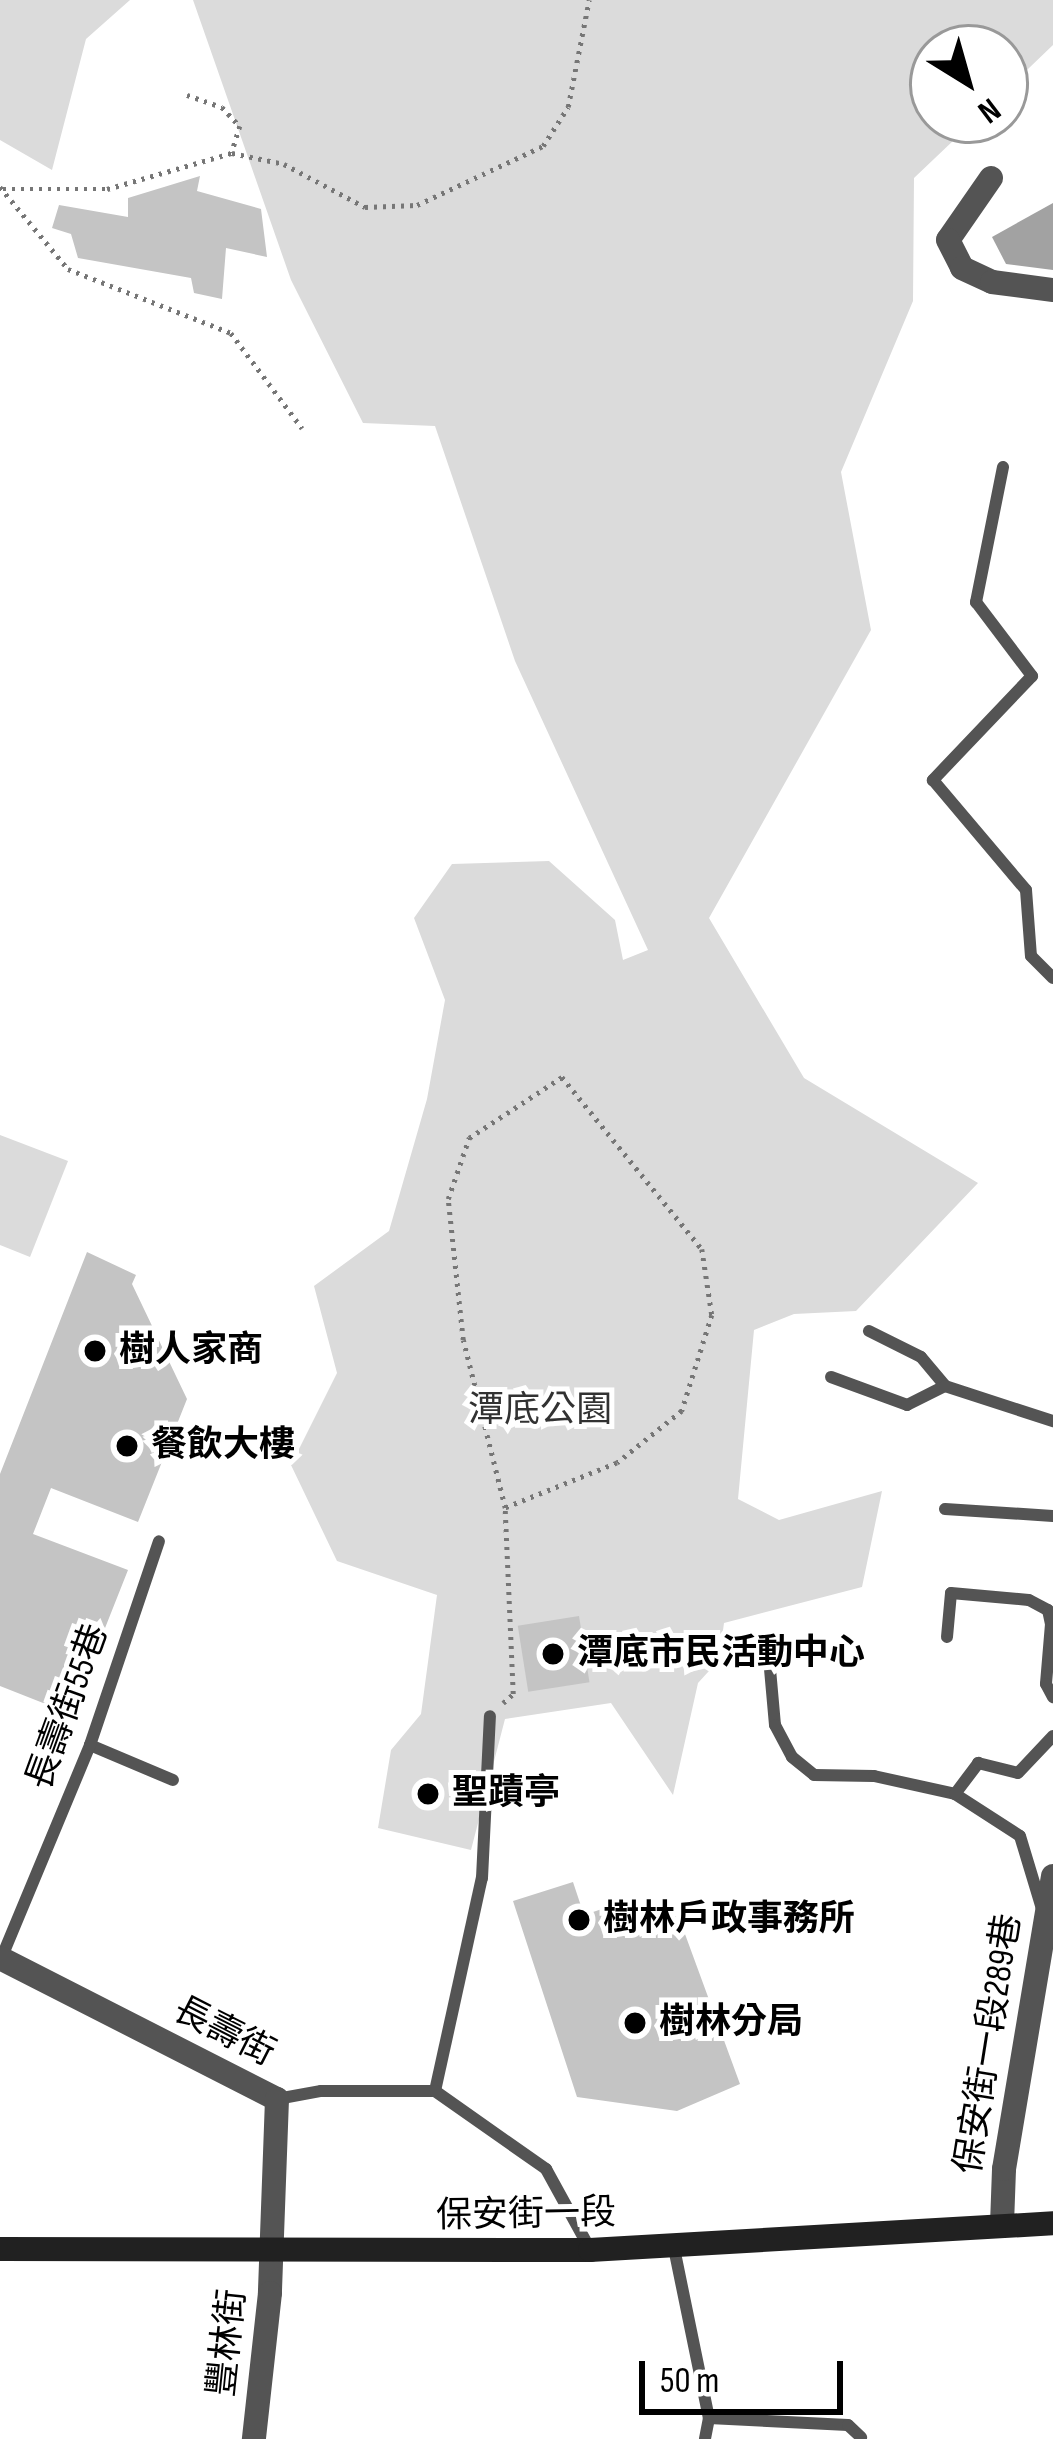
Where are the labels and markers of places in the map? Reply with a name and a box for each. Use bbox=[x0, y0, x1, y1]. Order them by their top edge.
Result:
place label: 樹人家商 bbox=[119, 1329, 263, 1373]
marker: 樹人家商 bbox=[82, 1338, 108, 1364]
place label: 餐飲大樓 bbox=[151, 1424, 295, 1468]
marker: 餐飲大樓 bbox=[114, 1433, 140, 1459]
place label: 潭底市民活動中心 bbox=[577, 1632, 865, 1676]
marker: 潭底市民活動中心 bbox=[540, 1641, 566, 1667]
place label: 聖蹟亭 bbox=[452, 1772, 560, 1816]
marker: 聖蹟亭 bbox=[415, 1781, 441, 1807]
place label: 樹林戶政事務所 bbox=[603, 1898, 855, 1942]
marker: 樹林戶政事務所 bbox=[566, 1907, 592, 1933]
place label: 樹林分局 bbox=[659, 2001, 803, 2045]
marker: 樹林分局 bbox=[622, 2010, 648, 2036]

